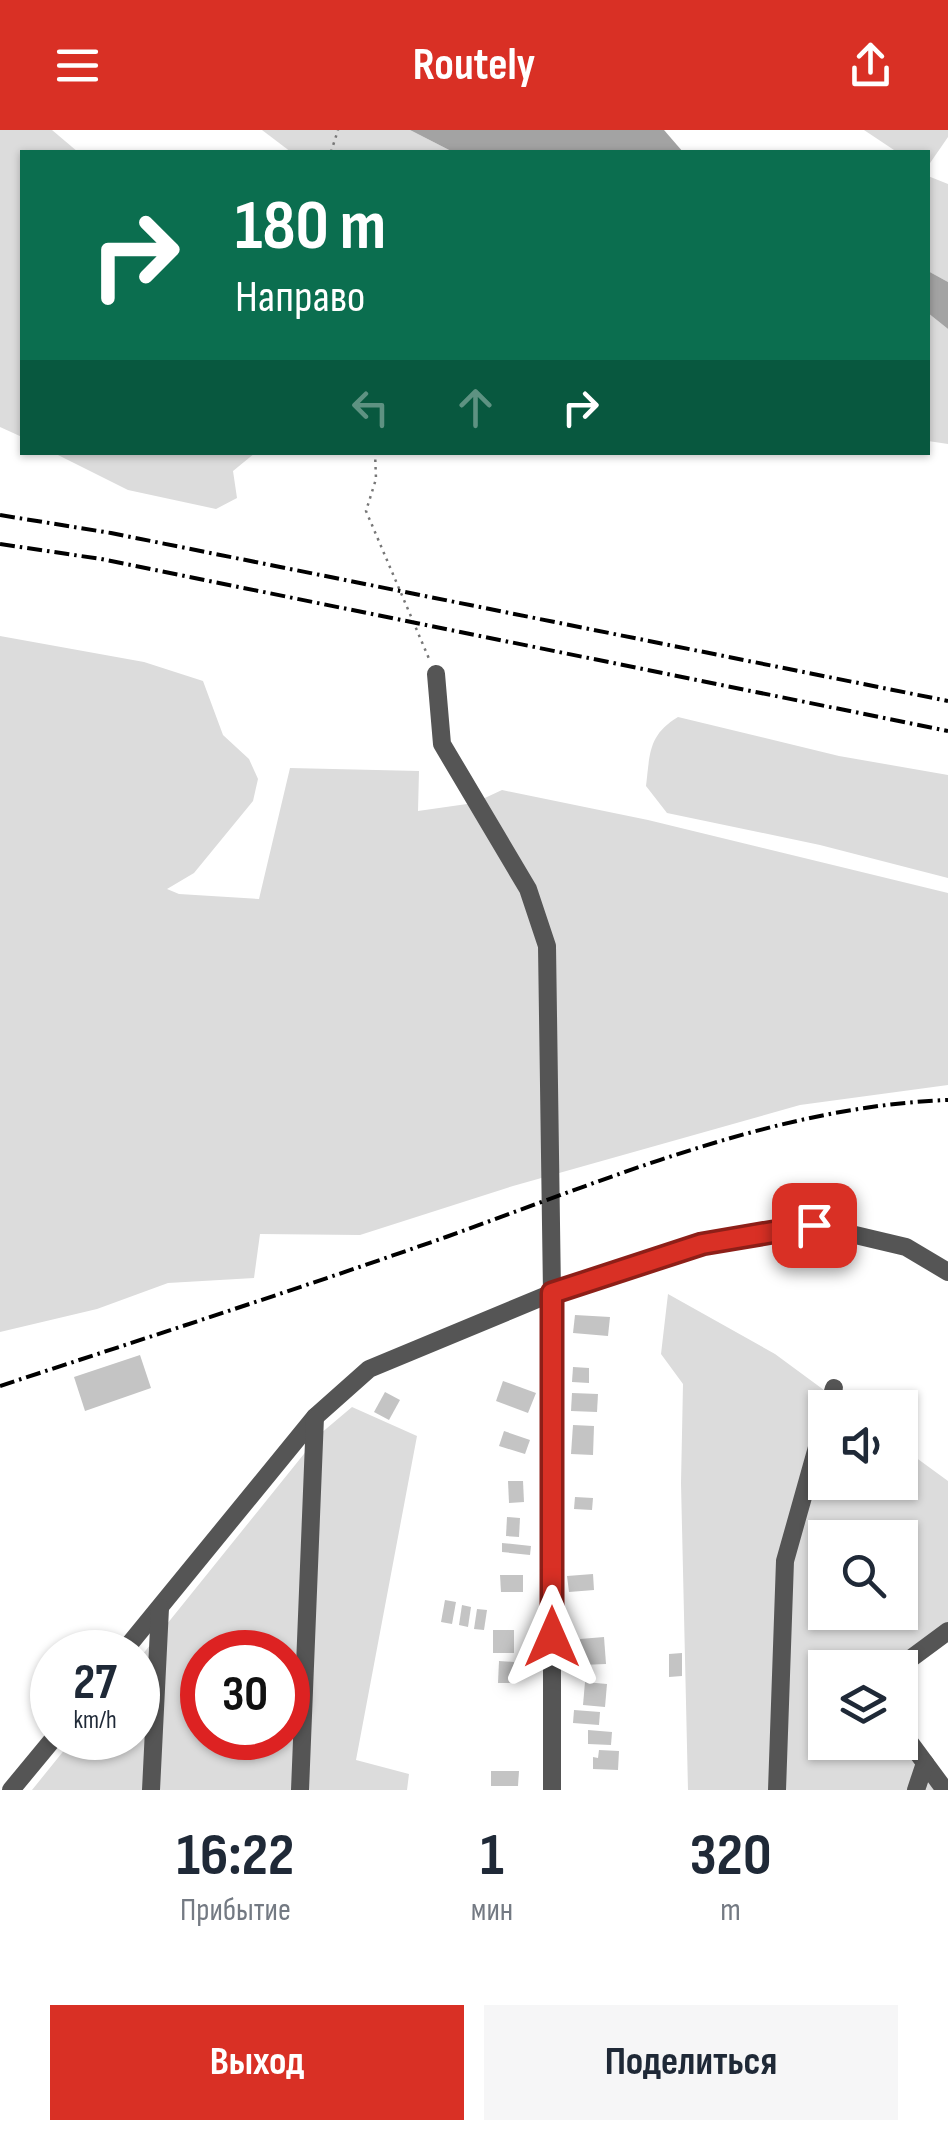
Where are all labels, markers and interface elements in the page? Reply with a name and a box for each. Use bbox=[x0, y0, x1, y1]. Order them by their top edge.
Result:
icon: menu bbox=[50, 38, 105, 93]
text: Routely bbox=[413, 38, 535, 93]
icon: share bbox=[843, 38, 898, 93]
text: 180 m bbox=[235, 185, 386, 269]
icon: right bbox=[70, 190, 200, 320]
text: Направо bbox=[235, 270, 365, 325]
icon: left bbox=[343, 380, 398, 435]
icon: ahead bbox=[448, 380, 503, 435]
icon: right bbox=[553, 380, 608, 435]
pin bbox=[772, 1183, 857, 1268]
icon: arrive bbox=[787, 1198, 842, 1253]
map controls bbox=[808, 1390, 918, 1760]
button: sound bbox=[808, 1390, 918, 1500]
button: search bbox=[808, 1520, 918, 1630]
position arrow bbox=[500, 1585, 604, 1689]
speed limit sign: 30 bbox=[180, 1630, 310, 1760]
button: layers bbox=[808, 1650, 918, 1760]
text: 27 bbox=[73, 1653, 117, 1713]
text: km/h bbox=[73, 1705, 117, 1736]
text: 16:22 bbox=[177, 1820, 294, 1892]
text: 1 bbox=[480, 1820, 504, 1892]
text: 320 bbox=[690, 1820, 771, 1892]
text: Прибытие bbox=[180, 1891, 291, 1930]
text: мин bbox=[471, 1891, 513, 1930]
text: m bbox=[720, 1891, 741, 1930]
button: Выход bbox=[50, 2005, 464, 2120]
button: Поделиться bbox=[484, 2005, 898, 2120]

